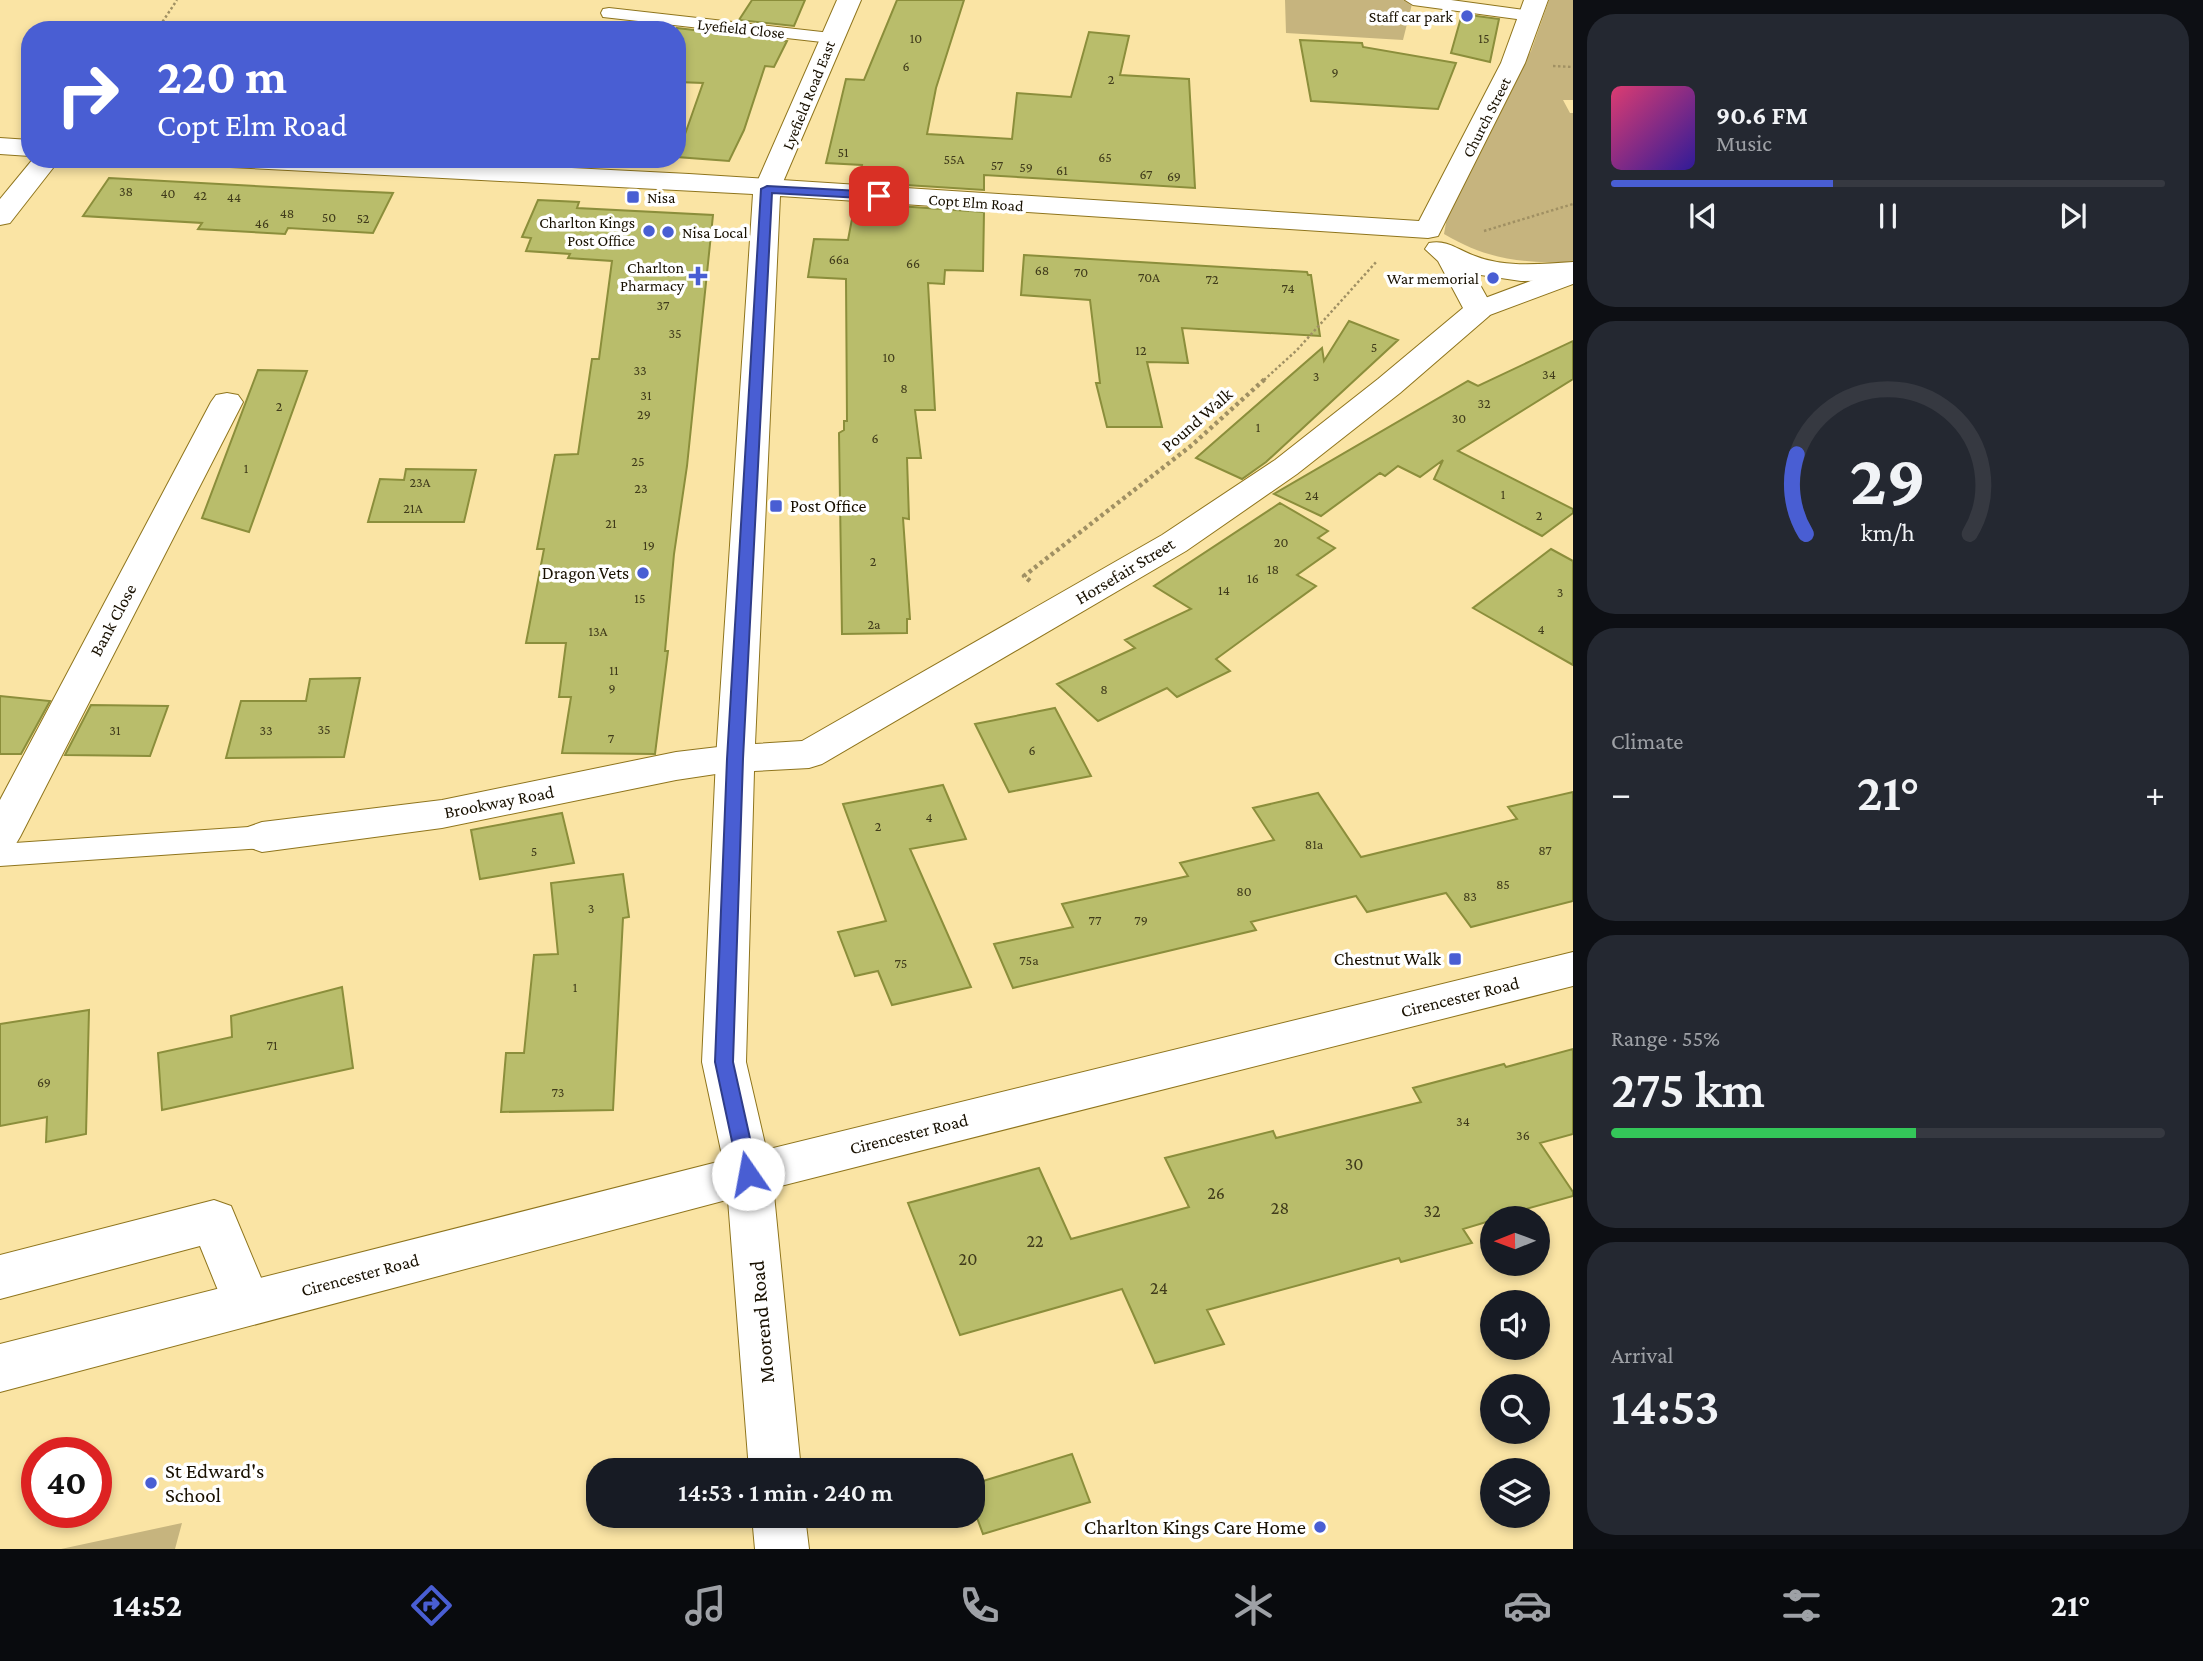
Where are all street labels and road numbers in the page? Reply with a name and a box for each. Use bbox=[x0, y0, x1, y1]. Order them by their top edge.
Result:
street label: Lyefield Close bbox=[696, 15, 786, 43]
street label: Lyefield Road East bbox=[779, 37, 839, 153]
street label: Church Street bbox=[1459, 74, 1514, 160]
street label: Copt Elm Road bbox=[928, 191, 1025, 215]
street label: Pound Walk bbox=[1158, 384, 1237, 456]
street label: Horsefair Street bbox=[1072, 533, 1179, 608]
street label: Bank Close bbox=[86, 580, 140, 660]
street label: Brookway Road bbox=[442, 781, 556, 822]
street label: Cirencester Road bbox=[1399, 972, 1522, 1021]
street label: Cirencester Road bbox=[848, 1109, 971, 1158]
street label: Cirencester Road bbox=[299, 1250, 422, 1300]
street label: Moorend Road bbox=[745, 1260, 779, 1384]

